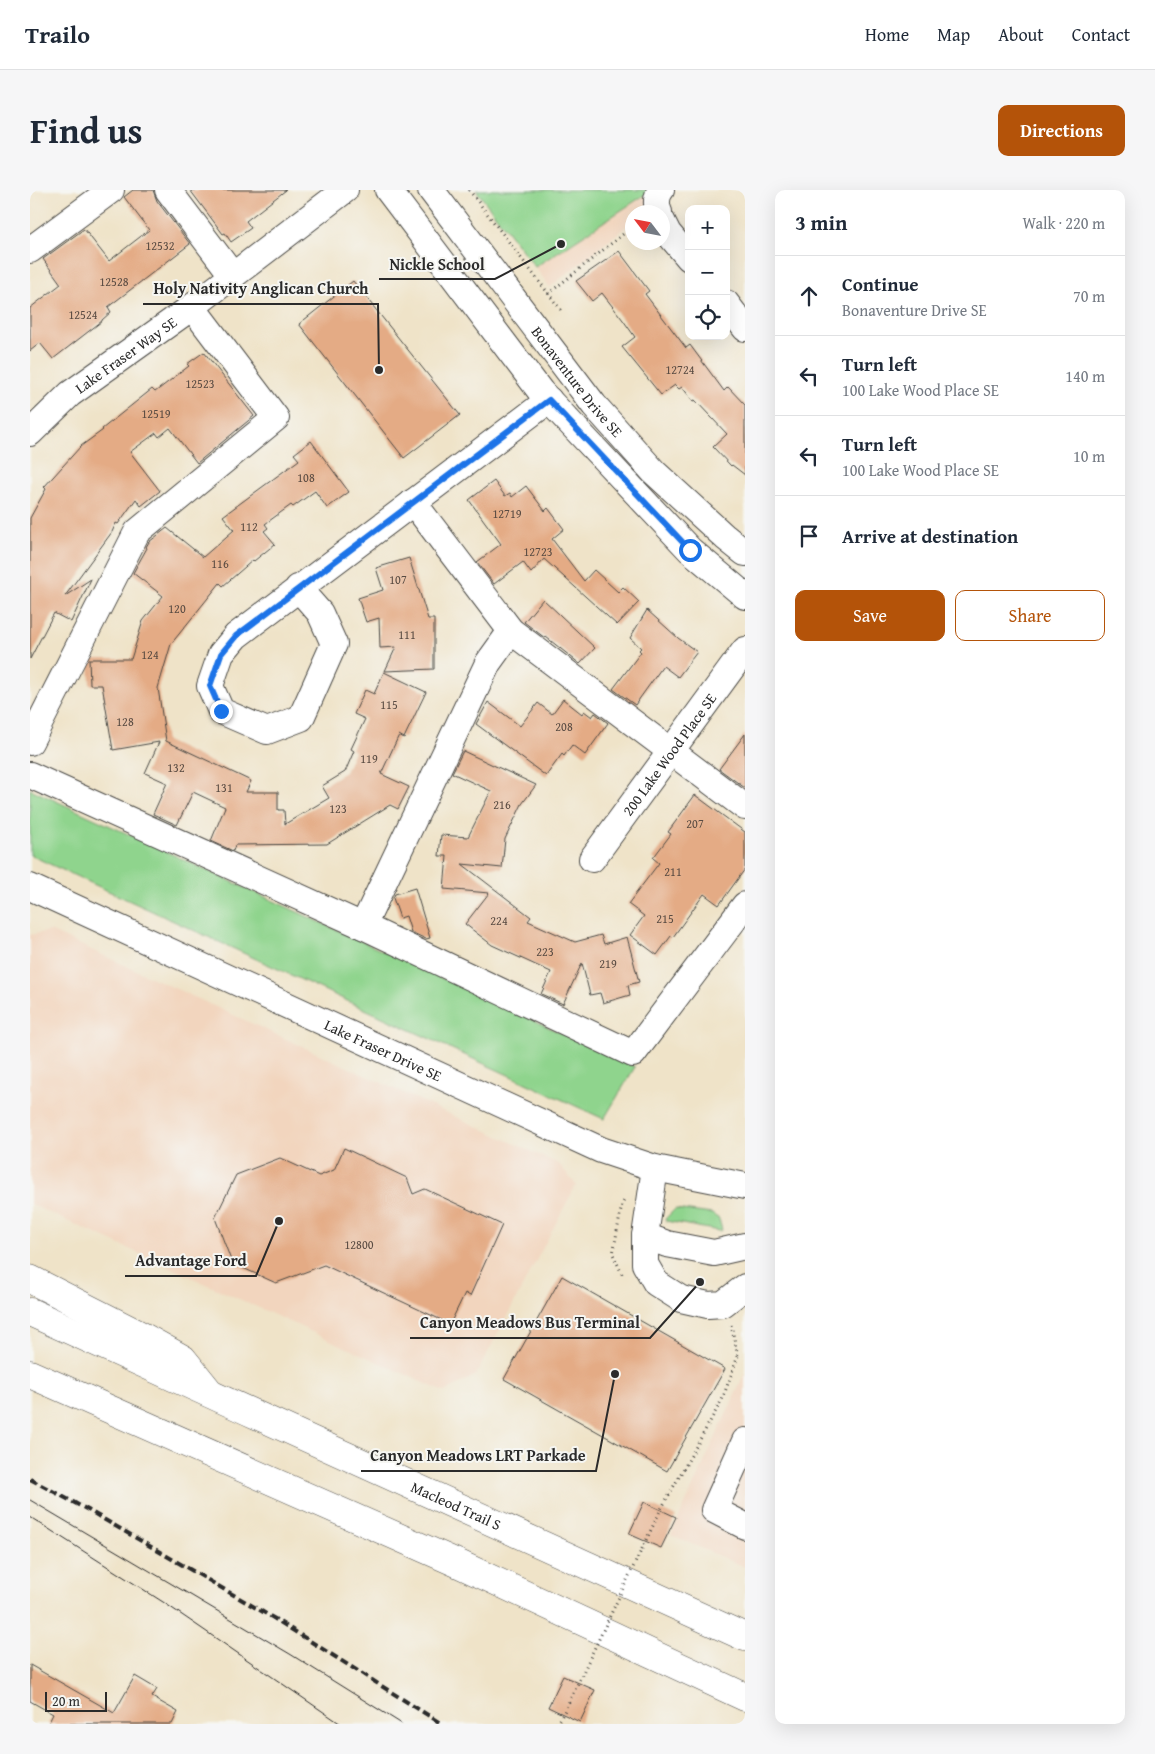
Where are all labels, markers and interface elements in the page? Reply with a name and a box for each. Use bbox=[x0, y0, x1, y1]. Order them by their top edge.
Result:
text: Trailo bbox=[25, 17, 90, 52]
text: Home bbox=[865, 21, 909, 48]
text: Map bbox=[937, 21, 970, 48]
text: About bbox=[998, 21, 1044, 48]
text: Contact bbox=[1072, 21, 1130, 48]
text: Find us bbox=[30, 105, 143, 156]
button: Directions bbox=[998, 105, 1125, 156]
north arrow bbox=[625, 205, 670, 250]
map controls bbox=[685, 205, 730, 340]
button: + bbox=[685, 205, 730, 250]
text: 3 min bbox=[795, 207, 847, 238]
text: Walk · 220 m bbox=[1022, 211, 1105, 235]
house number: 12532 bbox=[146, 237, 175, 254]
callout: Nickle School bbox=[379, 248, 495, 279]
button: − bbox=[685, 250, 730, 295]
text: Nickle School bbox=[389, 252, 485, 276]
text: Continue bbox=[842, 270, 919, 298]
house number: 12528 bbox=[100, 273, 129, 290]
callout: Holy Nativity Anglican Church bbox=[143, 273, 378, 304]
text: Holy Nativity Anglican Church bbox=[153, 276, 369, 300]
icon: ahead bbox=[795, 282, 823, 310]
text: 70 m bbox=[1073, 284, 1105, 308]
button: locate bbox=[685, 295, 730, 340]
text: Bonaventure Drive SE bbox=[842, 298, 987, 322]
house number: 12524 bbox=[69, 306, 98, 323]
street label: Lake Fraser Way SE bbox=[71, 311, 181, 398]
street label: Bonaventure Drive SE bbox=[527, 322, 628, 441]
text: Turn left bbox=[842, 350, 917, 378]
house number: 12724 bbox=[666, 361, 695, 378]
icon: left bbox=[795, 362, 823, 390]
text: 140 m bbox=[1065, 364, 1105, 388]
house number: 12523 bbox=[186, 375, 215, 392]
text: 100 Lake Wood Place SE bbox=[842, 378, 999, 402]
house number: 12519 bbox=[142, 405, 171, 422]
text: Turn left bbox=[842, 430, 917, 458]
icon: left bbox=[795, 442, 823, 470]
text: 10 m bbox=[1073, 444, 1105, 468]
text: 100 Lake Wood Place SE bbox=[842, 458, 999, 482]
house number: 108 bbox=[297, 469, 315, 486]
house number: 12719 bbox=[493, 505, 522, 522]
house number: 112 bbox=[240, 518, 258, 535]
icon: arrive bbox=[795, 522, 823, 550]
text: Arrive at destination bbox=[842, 522, 1018, 550]
route start bbox=[679, 539, 702, 562]
house number: 12723 bbox=[524, 543, 553, 560]
house number: 116 bbox=[211, 555, 229, 572]
house number: 107 bbox=[389, 571, 407, 588]
button: Save bbox=[795, 590, 945, 641]
button: Share bbox=[955, 590, 1105, 641]
house number: 120 bbox=[168, 600, 186, 617]
house number: 111 bbox=[398, 626, 416, 643]
house number: 124 bbox=[141, 646, 159, 663]
street label: 200 Lake Wood Place SE bbox=[617, 688, 721, 820]
house number: 115 bbox=[380, 696, 398, 713]
route end bbox=[210, 700, 233, 723]
house number: 128 bbox=[116, 713, 134, 730]
house number: 208 bbox=[555, 718, 573, 735]
house number: 119 bbox=[360, 750, 378, 767]
house number: 132 bbox=[167, 759, 185, 776]
house number: 131 bbox=[215, 779, 233, 796]
house number: 216 bbox=[493, 796, 511, 813]
house number: 123 bbox=[329, 800, 347, 817]
house number: 207 bbox=[686, 815, 704, 832]
house number: 211 bbox=[664, 863, 682, 880]
house number: 215 bbox=[656, 910, 674, 927]
house number: 224 bbox=[490, 912, 508, 929]
house number: 223 bbox=[536, 943, 554, 960]
house number: 219 bbox=[599, 955, 617, 972]
street label: Lake Fraser Drive SE bbox=[321, 1014, 446, 1086]
house number: 12800 bbox=[345, 1236, 374, 1253]
callout: Advantage Ford bbox=[125, 1245, 256, 1276]
text: Advantage Ford bbox=[135, 1248, 248, 1272]
callout: Canyon Meadows Bus Terminal bbox=[410, 1307, 650, 1338]
text: Canyon Meadows Bus Terminal bbox=[420, 1310, 640, 1334]
callout: Canyon Meadows LRT Parkade bbox=[361, 1440, 596, 1471]
text: Canyon Meadows LRT Parkade bbox=[370, 1443, 586, 1467]
street label: Macleod Trail S bbox=[408, 1476, 505, 1535]
scale bar bbox=[45, 1689, 108, 1712]
text: 20 m bbox=[52, 1691, 80, 1711]

